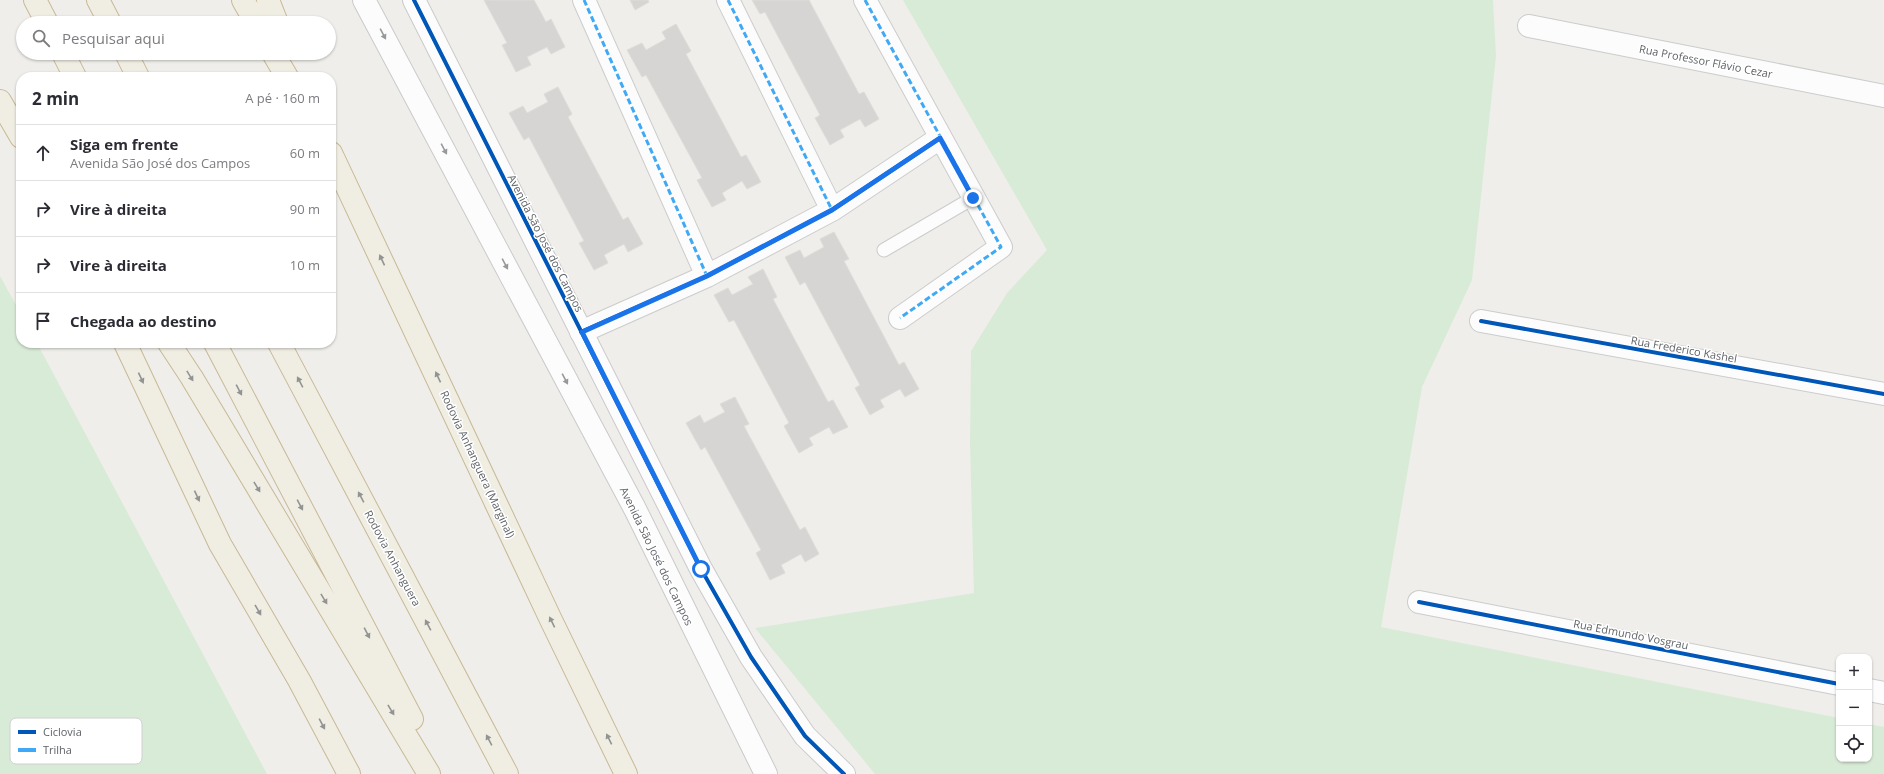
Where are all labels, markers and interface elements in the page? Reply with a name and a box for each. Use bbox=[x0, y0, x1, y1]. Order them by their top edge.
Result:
search box bbox=[16, 16, 336, 60]
icon: search bbox=[30, 27, 52, 49]
text: Pesquisar aqui bbox=[62, 28, 165, 48]
one-way arrow bbox=[379, 29, 386, 40]
street label: Rua Professor Flávio Cezar bbox=[1638, 41, 1775, 81]
text: 2 min bbox=[32, 87, 79, 110]
text: A pé · 160 m bbox=[245, 89, 320, 107]
text: Siga em frente bbox=[70, 134, 178, 154]
icon: ahead bbox=[32, 142, 54, 164]
one-way arrow bbox=[440, 143, 447, 155]
text: 60 m bbox=[290, 144, 320, 162]
text: Avenida São José dos Campos bbox=[70, 154, 250, 172]
street label: Avenida São José dos Campos bbox=[505, 172, 587, 314]
route end bbox=[964, 189, 982, 207]
icon: right bbox=[32, 198, 54, 220]
text: Vire à direita bbox=[70, 199, 167, 219]
text: 90 m bbox=[290, 200, 320, 218]
icon: right bbox=[32, 254, 54, 276]
one-way arrow bbox=[379, 254, 385, 265]
text: Vire à direita bbox=[70, 255, 167, 275]
text: 10 m bbox=[290, 256, 320, 274]
one-way arrow bbox=[501, 258, 508, 270]
icon: arrive bbox=[32, 310, 54, 332]
text: Chegada ao destino bbox=[70, 311, 217, 331]
street label: Rua Frederico Kashel bbox=[1630, 332, 1738, 366]
one-way arrow bbox=[187, 370, 194, 382]
one-way arrow bbox=[435, 372, 441, 383]
one-way arrow bbox=[138, 373, 144, 384]
one-way arrow bbox=[562, 373, 569, 385]
one-way arrow bbox=[297, 377, 303, 388]
one-way arrow bbox=[236, 384, 243, 396]
street label: Rodovia Anhanguera (Marginal) bbox=[437, 388, 519, 540]
one-way arrow bbox=[254, 481, 261, 493]
street label: Avenida São José dos Campos bbox=[617, 484, 697, 628]
one-way arrow bbox=[194, 490, 200, 501]
one-way arrow bbox=[357, 491, 364, 503]
one-way arrow bbox=[296, 499, 303, 511]
street label: Rodovia Anhanguera bbox=[361, 507, 425, 609]
route start bbox=[692, 560, 710, 578]
one-way arrow bbox=[320, 593, 327, 605]
one-way arrow bbox=[255, 604, 262, 616]
street label: Rua Edmundo Vosgrau bbox=[1572, 615, 1690, 653]
one-way arrow bbox=[549, 616, 555, 628]
one-way arrow bbox=[425, 619, 431, 630]
one-way arrow bbox=[363, 627, 370, 638]
map controls bbox=[1836, 654, 1872, 762]
button: + bbox=[1836, 654, 1872, 690]
button: − bbox=[1836, 690, 1872, 726]
one-way arrow bbox=[387, 705, 394, 716]
legend bbox=[10, 718, 142, 764]
one-way arrow bbox=[319, 718, 325, 730]
text: Ciclovia bbox=[43, 724, 82, 739]
button: locate bbox=[1836, 726, 1872, 762]
one-way arrow bbox=[605, 733, 612, 745]
one-way arrow bbox=[485, 734, 492, 745]
text: Trilha bbox=[43, 742, 72, 757]

